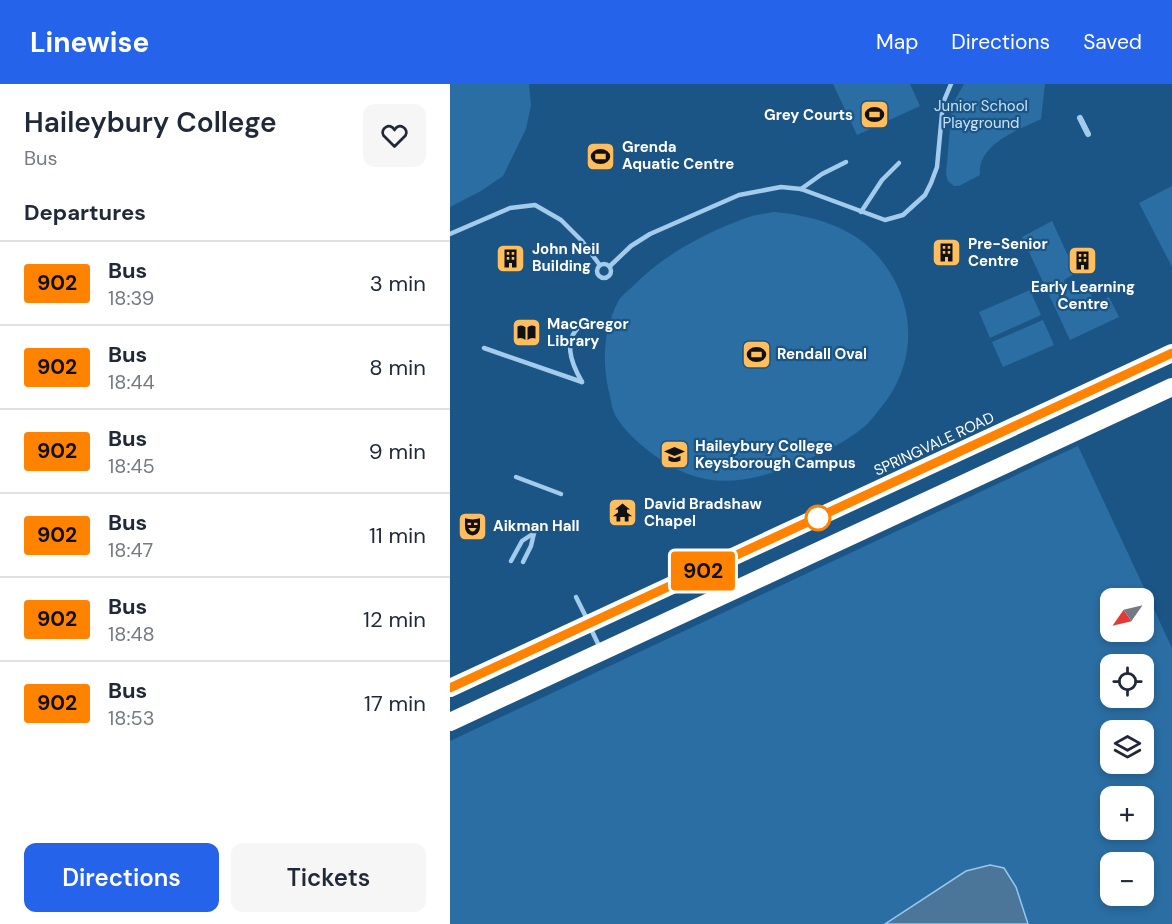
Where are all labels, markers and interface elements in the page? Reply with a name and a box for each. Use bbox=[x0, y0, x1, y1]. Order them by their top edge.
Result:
text: Linewise bbox=[30, 24, 149, 61]
text: Map bbox=[876, 28, 918, 56]
text: Directions bbox=[951, 28, 1050, 56]
text: Saved bbox=[1083, 28, 1142, 56]
park label: Junior School Playground bbox=[934, 96, 1028, 133]
sports icon: Grey Courts bbox=[858, 99, 890, 131]
text: Haileybury College bbox=[24, 104, 277, 141]
button: heart bbox=[363, 104, 426, 167]
place label: Grey Courts bbox=[764, 105, 853, 125]
place label: Grenda Aquatic Centre bbox=[622, 137, 734, 174]
sports icon: Grenda Aquatic Centre bbox=[585, 140, 617, 172]
text: Bus bbox=[24, 145, 58, 171]
text: Departures bbox=[24, 198, 146, 227]
place label: Pre-Senior Centre bbox=[968, 234, 1048, 271]
building icon: Pre-Senior Centre bbox=[931, 237, 963, 269]
place label: John Neil Building bbox=[532, 239, 599, 276]
building icon: John Neil Building bbox=[495, 242, 527, 274]
building icon: Early Learning Centre bbox=[1067, 244, 1099, 276]
text: Bus bbox=[108, 256, 147, 285]
text: 902 bbox=[37, 269, 77, 297]
text: 3 min bbox=[370, 269, 426, 298]
place label: Early Learning Centre bbox=[1031, 277, 1135, 314]
text: 18:39 bbox=[108, 285, 154, 311]
place label: MacGregor Library bbox=[547, 314, 629, 351]
library icon: MacGregor Library bbox=[510, 317, 542, 349]
sports icon: Rendall Oval bbox=[740, 338, 772, 370]
text: Bus bbox=[108, 340, 147, 369]
place label: Rendall Oval bbox=[777, 344, 867, 364]
text: 902 bbox=[37, 353, 77, 381]
text: 8 min bbox=[369, 353, 426, 382]
text: 18:44 bbox=[108, 369, 155, 395]
street label: SPRINGVALE ROAD bbox=[871, 407, 997, 481]
text: Bus bbox=[108, 424, 147, 453]
place label: Haileybury College Keysborough Campus bbox=[695, 436, 856, 473]
text: 902 bbox=[37, 437, 77, 465]
text: 9 min bbox=[369, 437, 426, 466]
school or university icon: Haileybury College Keysborough Campus bbox=[658, 439, 690, 471]
text: 18:45 bbox=[108, 453, 155, 479]
place label: David Bradshaw Chapel bbox=[644, 494, 762, 531]
temple icon: David Bradshaw Chapel bbox=[607, 497, 639, 529]
unlabelled marker bbox=[805, 505, 831, 531]
text: Bus bbox=[108, 508, 147, 537]
theatre icon: Aikman Hall bbox=[456, 510, 488, 542]
place label: Aikman Hall bbox=[493, 516, 580, 536]
text: 902 bbox=[37, 521, 77, 549]
text: 11 min bbox=[369, 521, 426, 550]
text: 18:47 bbox=[108, 537, 153, 563]
line badge: 902 bbox=[668, 552, 738, 590]
text: 902 bbox=[683, 557, 723, 585]
north arrow bbox=[1100, 588, 1154, 642]
map controls bbox=[1100, 588, 1154, 906]
text: Bus bbox=[108, 592, 147, 621]
text: 902 bbox=[37, 605, 77, 633]
text: 12 min bbox=[363, 605, 426, 634]
text: 18:48 bbox=[108, 621, 155, 647]
button: locate bbox=[1100, 654, 1154, 708]
text: Bus bbox=[108, 676, 147, 705]
text: 902 bbox=[37, 689, 77, 717]
text: 17 min bbox=[364, 689, 426, 718]
text: 18:53 bbox=[108, 705, 154, 731]
button: layers bbox=[1100, 720, 1154, 774]
button: + bbox=[1100, 786, 1154, 840]
button: Directions bbox=[24, 843, 219, 912]
button: Tickets bbox=[231, 843, 426, 912]
button: − bbox=[1100, 852, 1154, 906]

